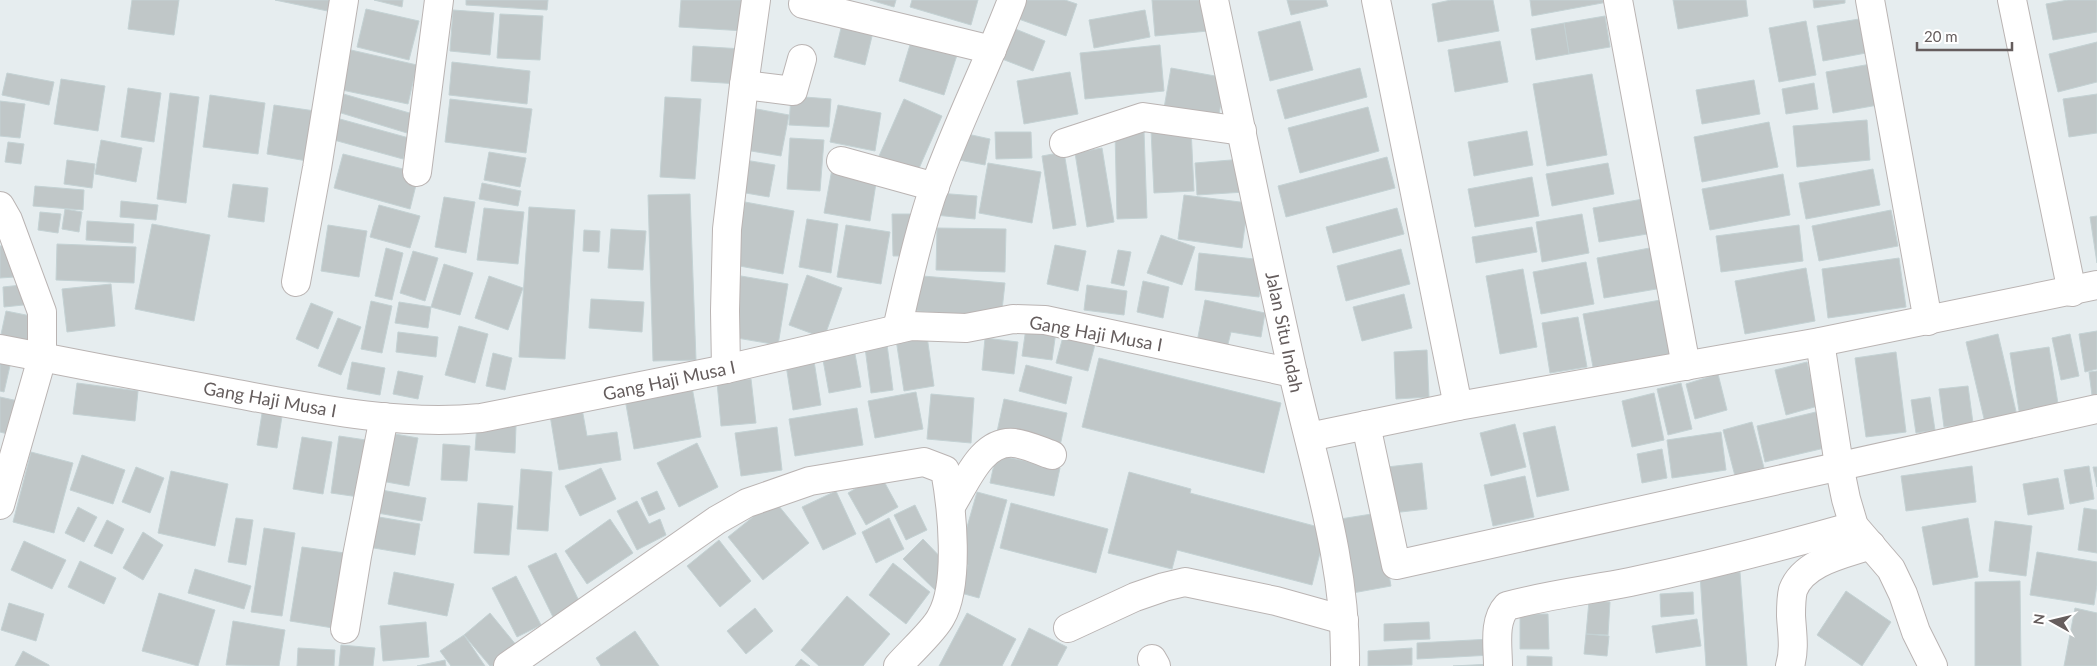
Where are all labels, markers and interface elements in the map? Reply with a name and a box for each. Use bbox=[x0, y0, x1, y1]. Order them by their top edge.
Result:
scale bar bbox=[1917, 20, 2012, 52]
text: 20 m bbox=[1924, 27, 1958, 45]
street label: Jalan Situ Indah bbox=[1261, 269, 1309, 395]
street label: Gang Haji Musa I bbox=[1028, 310, 1164, 356]
street label: Gang Haji Musa I bbox=[601, 355, 737, 405]
street label: Gang Haji Musa I bbox=[202, 376, 338, 422]
north arrow bbox=[2027, 596, 2077, 646]
text: N bbox=[2029, 613, 2048, 626]

